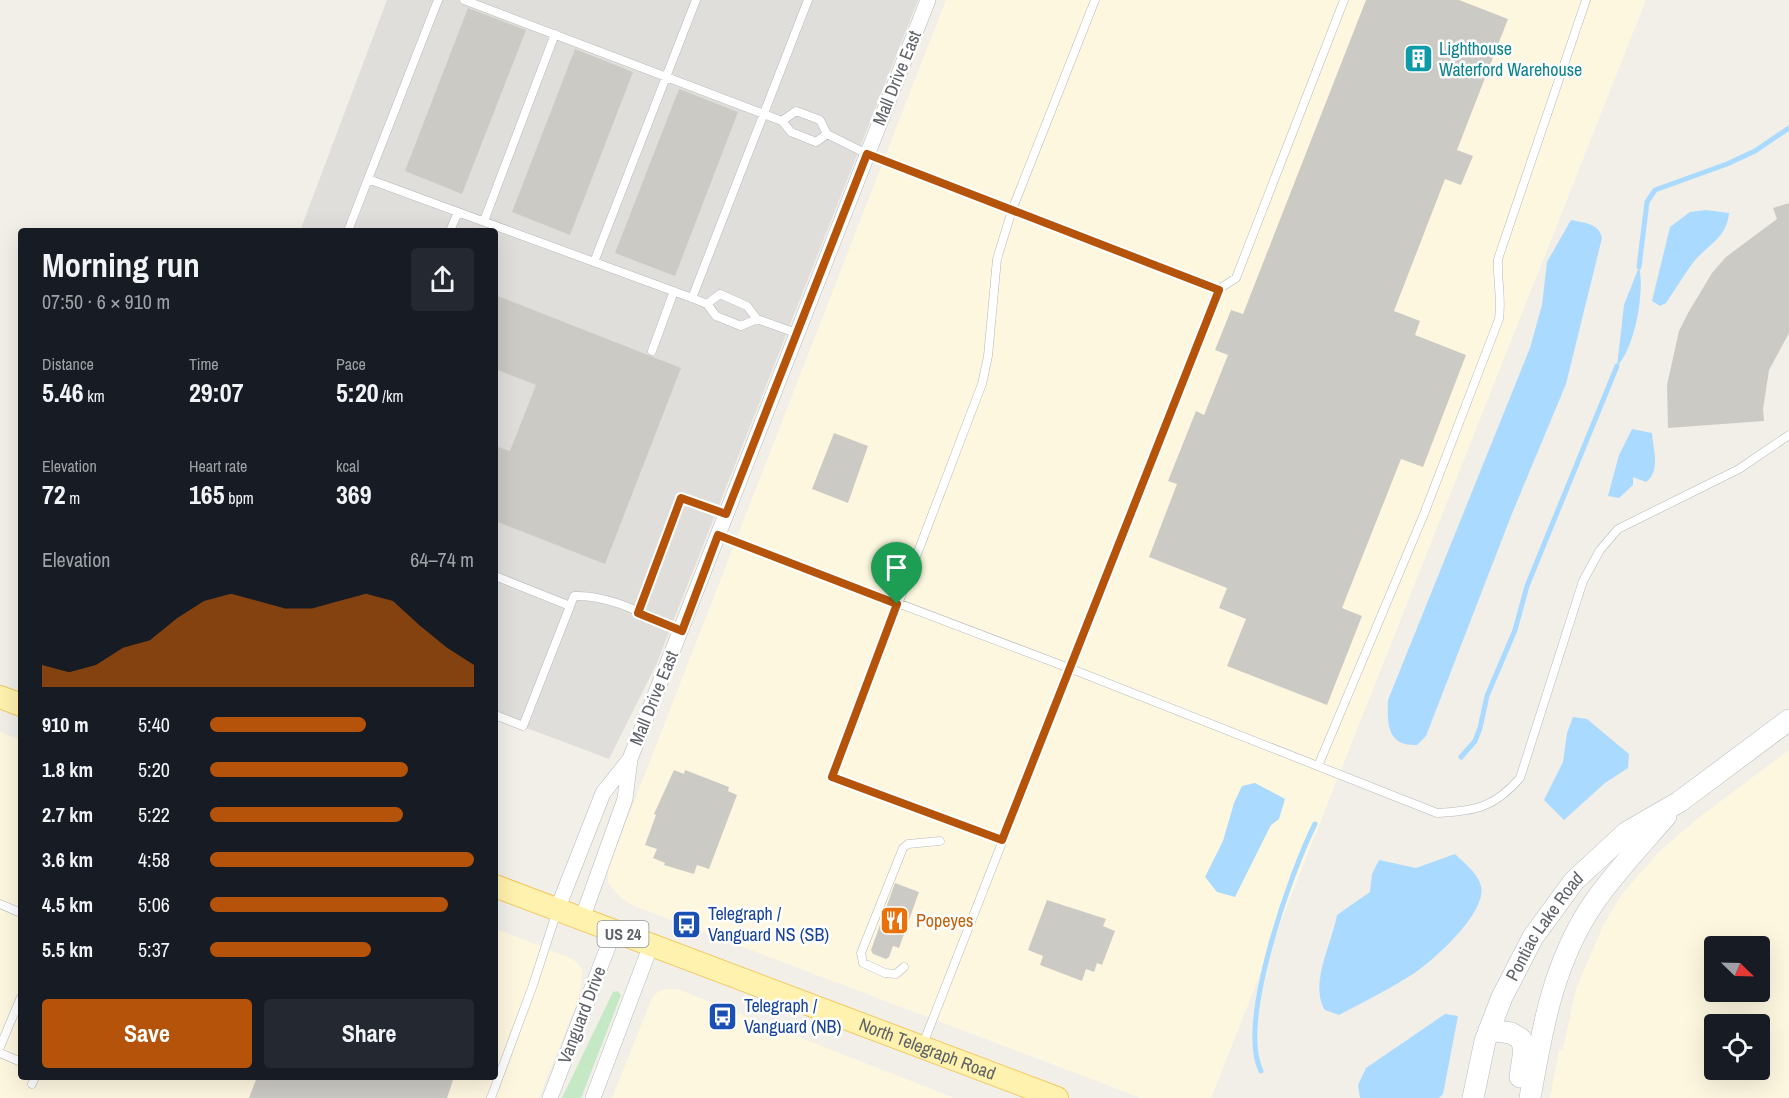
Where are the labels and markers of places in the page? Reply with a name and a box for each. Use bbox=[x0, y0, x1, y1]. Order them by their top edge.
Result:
place label: Lighthouse Waterford Warehouse bbox=[1439, 36, 1582, 82]
building icon: Lighthouse Waterford Warehouse bbox=[1402, 43, 1434, 75]
pin bbox=[871, 542, 922, 604]
place label: Telegraph / Vanguard NS (SB) bbox=[708, 901, 829, 947]
restaurant icon: Popeyes bbox=[879, 905, 911, 937]
bus stop icon: Telegraph / Vanguard NS (SB) bbox=[671, 908, 703, 940]
place label: Popeyes bbox=[916, 908, 973, 933]
place label: Telegraph / Vanguard (NB) bbox=[744, 993, 841, 1039]
bus stop icon: Telegraph / Vanguard (NB) bbox=[707, 1000, 739, 1032]

